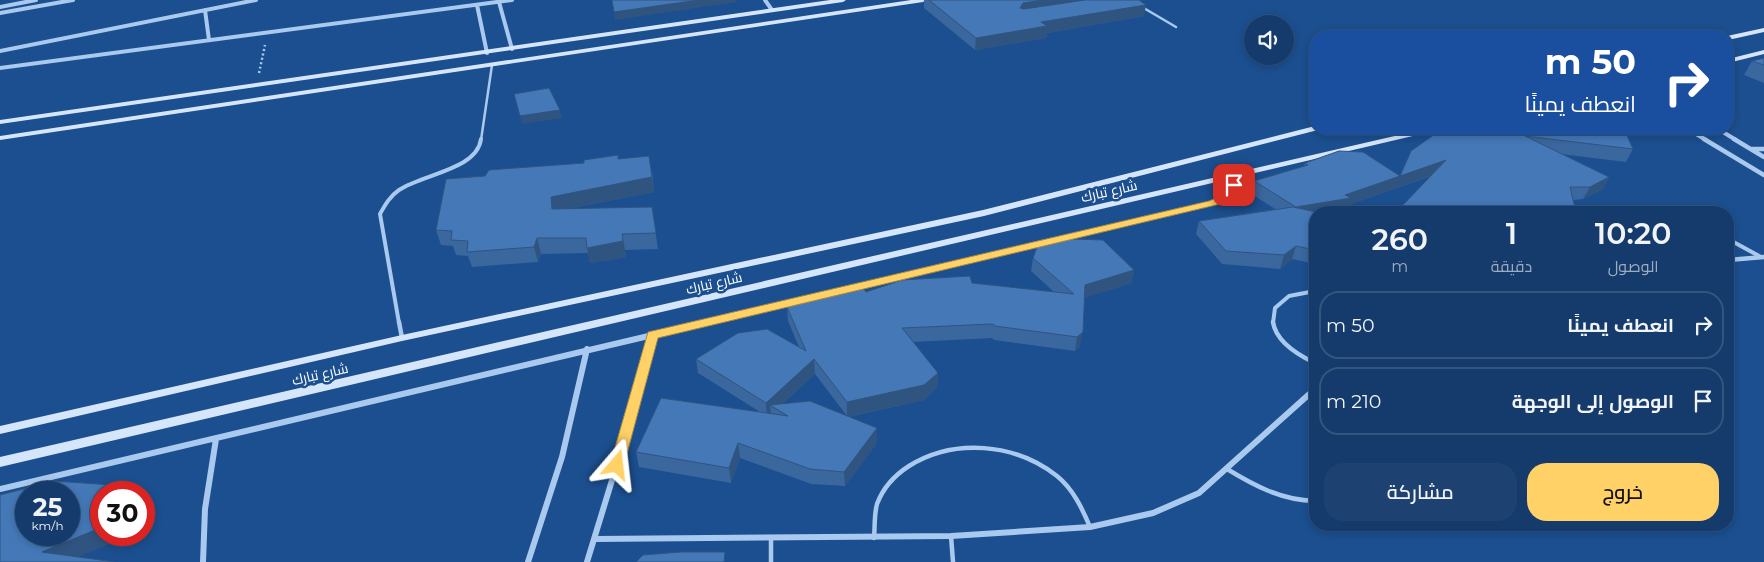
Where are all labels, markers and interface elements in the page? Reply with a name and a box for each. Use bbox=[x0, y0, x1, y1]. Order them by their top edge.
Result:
map controls bbox=[1244, 15, 1294, 65]
button: sound bbox=[1244, 15, 1294, 65]
text: 50 m bbox=[1545, 40, 1636, 83]
icon: right bbox=[1654, 50, 1719, 115]
text: انعطف يمينًا bbox=[1525, 91, 1636, 118]
pin bbox=[1213, 164, 1255, 206]
icon: arrive bbox=[1220, 171, 1248, 199]
street label: شارع تبارك bbox=[1079, 176, 1139, 206]
text: 1 bbox=[1506, 215, 1517, 252]
text: 10:20 bbox=[1595, 215, 1671, 252]
text: 260 bbox=[1372, 221, 1428, 258]
text: m bbox=[1391, 257, 1408, 276]
text: دقيقة bbox=[1491, 257, 1532, 276]
text: الوصول bbox=[1608, 257, 1659, 276]
street label: شارع تبارك bbox=[684, 268, 744, 298]
icon: right bbox=[1689, 311, 1717, 339]
text: 50 m bbox=[1326, 314, 1375, 337]
text: انعطف يمينًا bbox=[1567, 314, 1674, 337]
street label: شارع تبارك bbox=[290, 359, 350, 389]
icon: arrive bbox=[1689, 387, 1717, 415]
text: 210 m bbox=[1326, 390, 1381, 413]
text: الوصول إلى الوجهة bbox=[1512, 390, 1674, 413]
position arrow bbox=[590, 438, 642, 490]
button: مشاركة bbox=[1324, 463, 1517, 521]
button: خروج bbox=[1527, 463, 1719, 521]
speed limit sign: 30 bbox=[90, 481, 155, 546]
text: 25 bbox=[33, 492, 62, 522]
text: km/h bbox=[31, 518, 64, 533]

